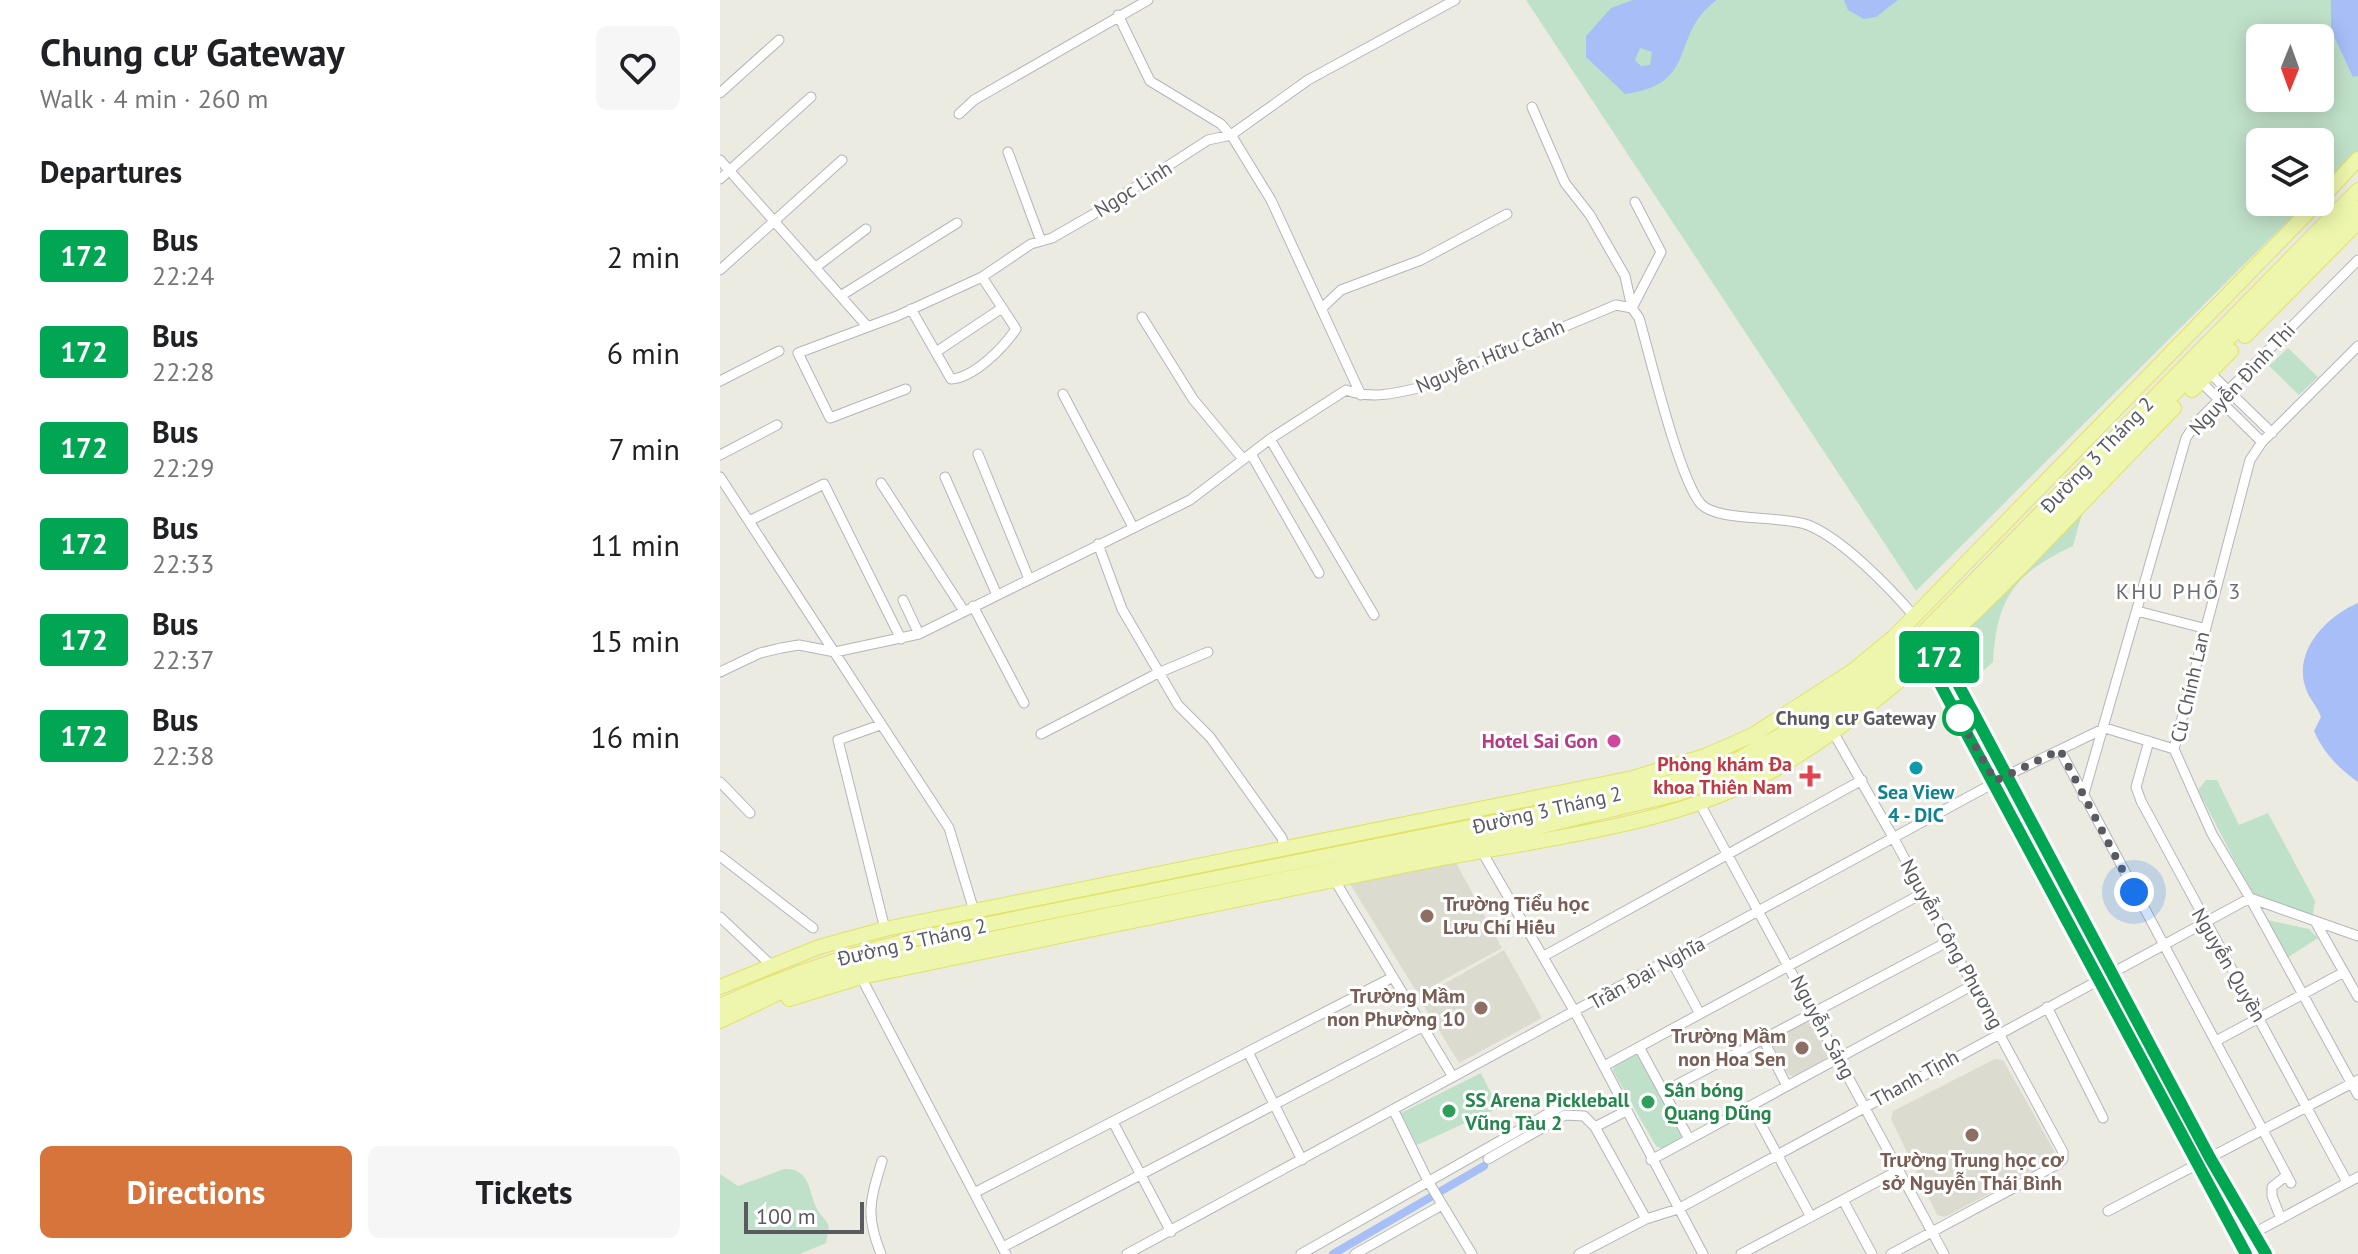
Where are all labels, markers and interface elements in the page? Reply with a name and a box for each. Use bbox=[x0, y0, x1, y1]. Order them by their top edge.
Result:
north arrow bbox=[2246, 24, 2334, 112]
map controls bbox=[2246, 24, 2334, 216]
button: heart bbox=[596, 26, 680, 110]
text: Chung cư Gateway bbox=[40, 27, 345, 76]
text: Walk · 4 min · 260 m bbox=[40, 82, 268, 115]
button: layers bbox=[2246, 128, 2334, 216]
text: Departures bbox=[40, 152, 182, 191]
street label: Ngọc Linh bbox=[1089, 155, 1177, 223]
text: Bus bbox=[152, 220, 199, 259]
text: 172 bbox=[60, 237, 108, 274]
text: 2 min bbox=[607, 237, 680, 276]
text: 22:24 bbox=[152, 259, 214, 292]
street label: Nguyễn Hữu Cảnh bbox=[1412, 313, 1568, 399]
text: Bus bbox=[152, 316, 199, 355]
street label: Nguyễn Đình Thi bbox=[2183, 317, 2301, 441]
text: 172 bbox=[60, 333, 108, 370]
text: 6 min bbox=[607, 333, 680, 372]
text: 22:28 bbox=[152, 355, 214, 388]
street label: Đường 3 Tháng 2 bbox=[2034, 391, 2159, 519]
text: Bus bbox=[152, 412, 199, 451]
text: 172 bbox=[60, 429, 108, 466]
text: 7 min bbox=[608, 429, 680, 468]
text: 22:29 bbox=[152, 451, 214, 484]
text: Bus bbox=[152, 508, 199, 547]
text: 172 bbox=[60, 525, 108, 562]
text: 11 min bbox=[590, 525, 680, 564]
text: 22:33 bbox=[152, 547, 214, 580]
district label: KHU PHỐ 3 bbox=[2116, 577, 2242, 605]
text: Bus bbox=[152, 604, 199, 643]
text: 172 bbox=[60, 621, 108, 658]
text: 15 min bbox=[590, 621, 680, 660]
street label: Cù Chính Lan bbox=[2165, 629, 2215, 745]
line badge: 172 bbox=[1893, 631, 1985, 683]
text: 172 bbox=[1915, 638, 1963, 675]
text: 22:37 bbox=[152, 643, 214, 676]
text: Bus bbox=[152, 700, 199, 739]
marker: Chung cư Gateway bbox=[1943, 701, 1977, 735]
place label: Chung cư Gateway bbox=[1776, 705, 1936, 731]
text: 172 bbox=[60, 717, 108, 754]
text: 16 min bbox=[590, 717, 680, 756]
place label: Hotel Sai Gon bbox=[1482, 728, 1598, 754]
marker: Hotel Sai Gon bbox=[1605, 732, 1623, 750]
text: 22:38 bbox=[152, 739, 214, 772]
place label: Phòng khám Đa khoa Thiên Nam bbox=[1653, 751, 1792, 800]
marker: Sea View 4 - DIC bbox=[1907, 759, 1925, 777]
marker: Phòng khám Đa khoa Thiên Nam bbox=[1799, 765, 1821, 787]
place label: Sea View 4 - DIC bbox=[1877, 779, 1955, 828]
street label: Đường 3 Tháng 2 bbox=[1469, 780, 1624, 840]
street label: Nguyễn Công Phương bbox=[1894, 854, 2010, 1034]
your location bbox=[2114, 872, 2154, 912]
place label: Trường Tiểu học Lưu Chí Hiếu bbox=[1443, 891, 1590, 940]
street label: Nguyễn Quyền bbox=[2186, 903, 2272, 1027]
marker: Trường Tiểu học Lưu Chí Hiếu bbox=[1418, 907, 1436, 925]
street label: Đường 3 Tháng 2 bbox=[834, 912, 989, 972]
street label: Trần Đại Nghĩa bbox=[1584, 930, 1710, 1016]
street label: Nguyễn Sáng bbox=[1785, 971, 1861, 1083]
place label: Trường Mầm non Phường 10 bbox=[1327, 983, 1465, 1032]
marker: Trường Mầm non Phường 10 bbox=[1472, 999, 1490, 1017]
place label: Trường Mầm non Hoa Sen bbox=[1671, 1023, 1786, 1072]
marker: Trường Mầm non Hoa Sen bbox=[1793, 1039, 1811, 1057]
street label: Thanh Tịnh bbox=[1867, 1043, 1963, 1113]
place label: Sân bóng Quang Dũng bbox=[1664, 1077, 1772, 1126]
place label: SS Arena Pickleball Vũng Tàu 2 bbox=[1464, 1087, 1629, 1136]
marker: Sân bóng Quang Dũng bbox=[1639, 1093, 1657, 1111]
marker: SS Arena Pickleball Vũng Tàu 2 bbox=[1440, 1102, 1458, 1120]
marker: Trường Trung học cơ sở Nguyễn Thái Bình bbox=[1963, 1126, 1981, 1144]
button: Directions bbox=[40, 1146, 352, 1238]
button: Tickets bbox=[368, 1146, 680, 1238]
place label: Trường Trung học cơ sở Nguyễn Thái Bình bbox=[1880, 1147, 2065, 1196]
scale bar bbox=[744, 1198, 864, 1234]
text: 100 m bbox=[756, 1202, 816, 1230]

